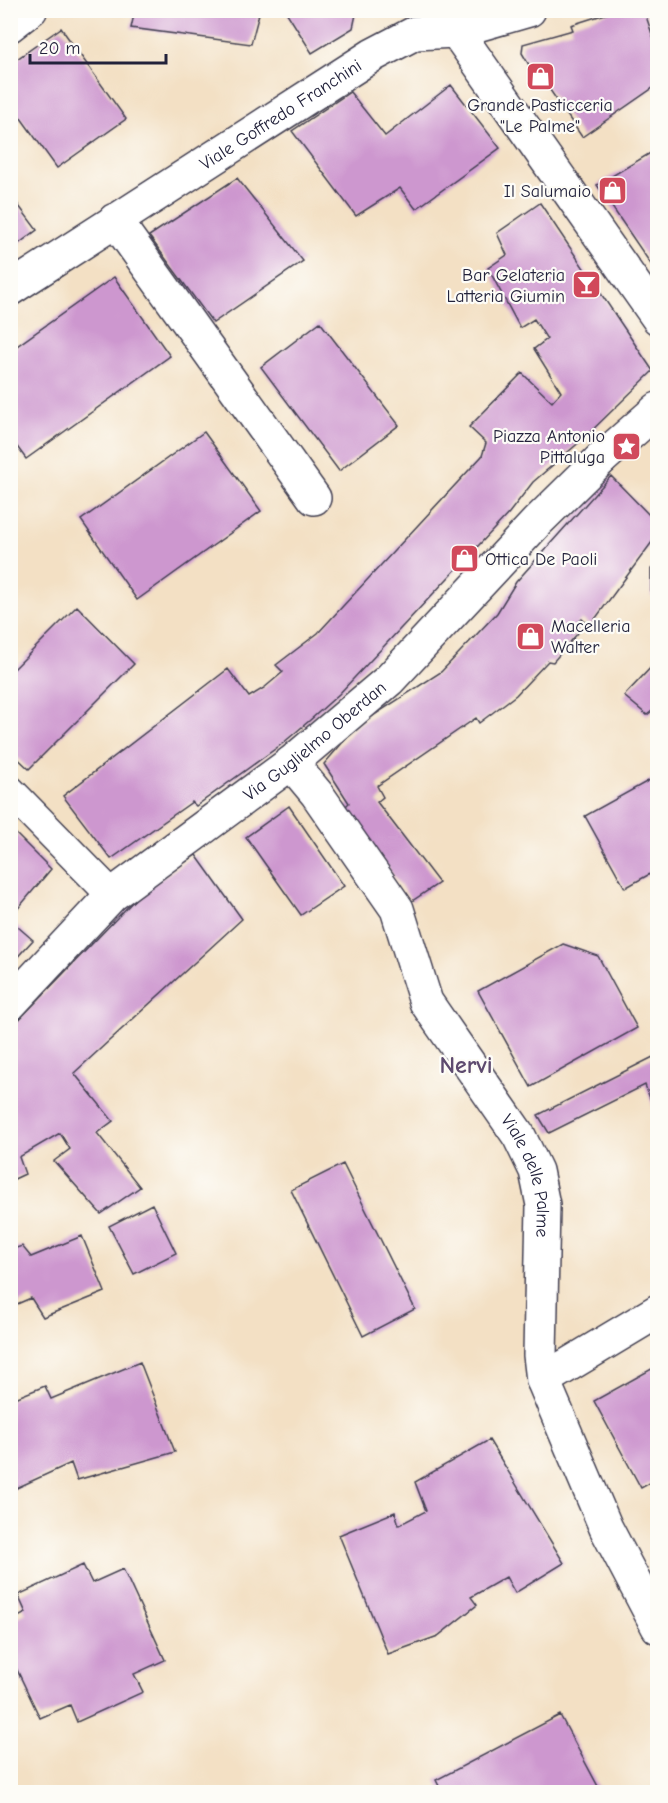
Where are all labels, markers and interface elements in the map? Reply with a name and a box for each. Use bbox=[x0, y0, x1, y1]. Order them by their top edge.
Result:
scale bar bbox=[30, 27, 166, 65]
text: 20 m bbox=[39, 38, 80, 59]
street label: Viale Goffredo Franchini bbox=[196, 55, 366, 175]
shop icon: Grande Pasticceria "Le Palme" bbox=[524, 60, 556, 92]
place label: Grande Pasticceria "Le Palme" bbox=[467, 95, 613, 137]
shop icon: Il Salumaio bbox=[596, 175, 628, 207]
place label: Il Salumaio bbox=[504, 181, 591, 202]
place label: Bar Gelateria Latteria Giumin bbox=[447, 265, 565, 307]
bar icon: Bar Gelateria Latteria Giumin bbox=[570, 269, 602, 301]
place label: Piazza Antonio Pittaluga bbox=[493, 426, 605, 468]
place icon: Piazza Antonio Pittaluga bbox=[610, 430, 642, 462]
shop icon: Ottica De Paoli bbox=[448, 543, 480, 575]
place label: Ottica De Paoli bbox=[485, 549, 597, 570]
place label: Macelleria Walter bbox=[551, 616, 631, 658]
shop icon: Macelleria Walter bbox=[514, 620, 546, 652]
street label: Via Guglielmo Oberdan bbox=[240, 677, 391, 805]
district label: Nervi bbox=[439, 1051, 493, 1079]
street label: Viale delle Palme bbox=[496, 1110, 554, 1238]

